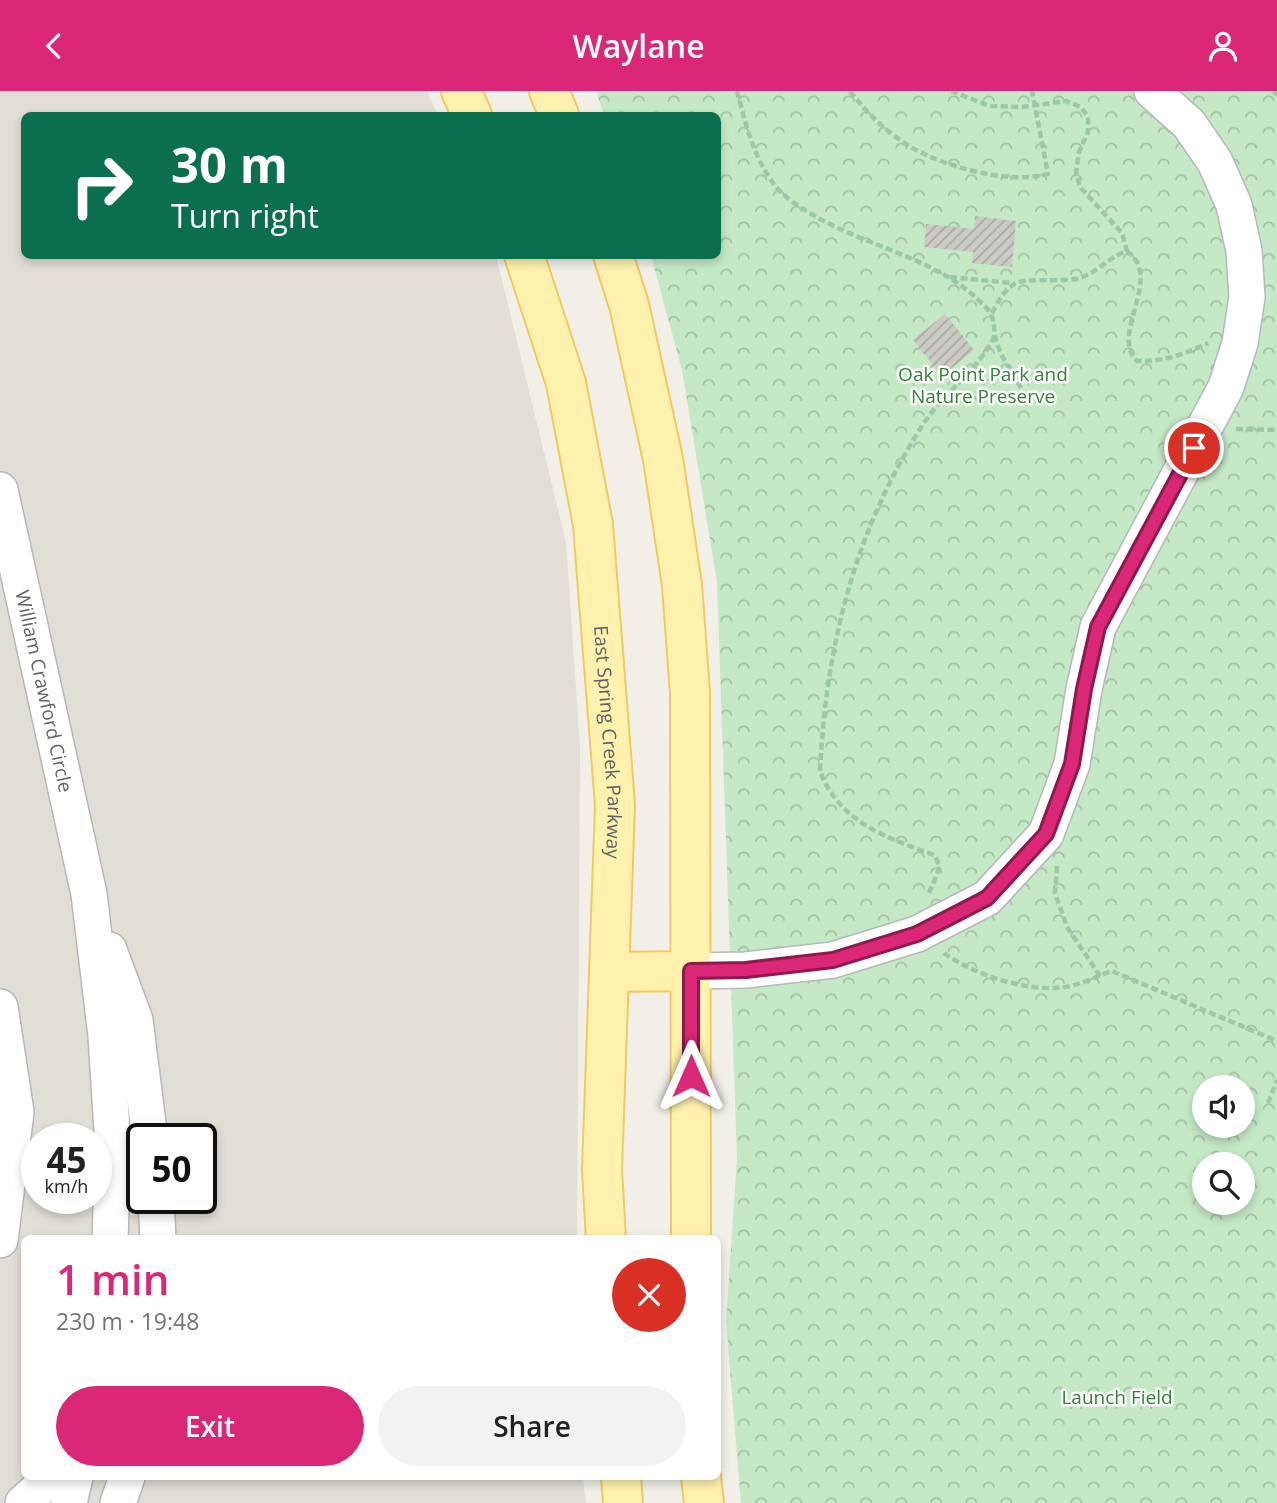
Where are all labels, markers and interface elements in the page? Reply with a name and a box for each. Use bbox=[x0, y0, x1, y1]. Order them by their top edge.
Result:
text: Waylane bbox=[572, 24, 705, 67]
icon: back bbox=[35, 27, 73, 65]
icon: person bbox=[1204, 27, 1242, 65]
text: 30 m bbox=[171, 131, 288, 197]
icon: right bbox=[56, 140, 147, 231]
text: Turn right bbox=[171, 194, 319, 237]
park label: Oak Point Park and Nature Preserve bbox=[898, 361, 1068, 409]
pin bbox=[1164, 418, 1224, 478]
icon: arrive bbox=[1175, 429, 1213, 467]
street label: William Crawford Circle bbox=[9, 588, 79, 795]
street label: East Spring Creek Parkway bbox=[588, 624, 628, 860]
position arrow bbox=[654, 1039, 728, 1113]
map controls bbox=[1192, 1075, 1255, 1215]
button: sound bbox=[1192, 1075, 1255, 1138]
speed limit sign: 50 bbox=[126, 1123, 217, 1214]
text: 45 bbox=[46, 1136, 87, 1183]
button: search bbox=[1192, 1152, 1255, 1215]
text: km/h bbox=[45, 1174, 88, 1198]
text: 1 min bbox=[56, 1250, 169, 1307]
button: close bbox=[612, 1258, 686, 1332]
text: 230 m · 19:48 bbox=[56, 1305, 199, 1337]
park label: Launch Field bbox=[1061, 1384, 1173, 1410]
button: Exit bbox=[56, 1386, 364, 1466]
button: Share bbox=[378, 1386, 686, 1466]

